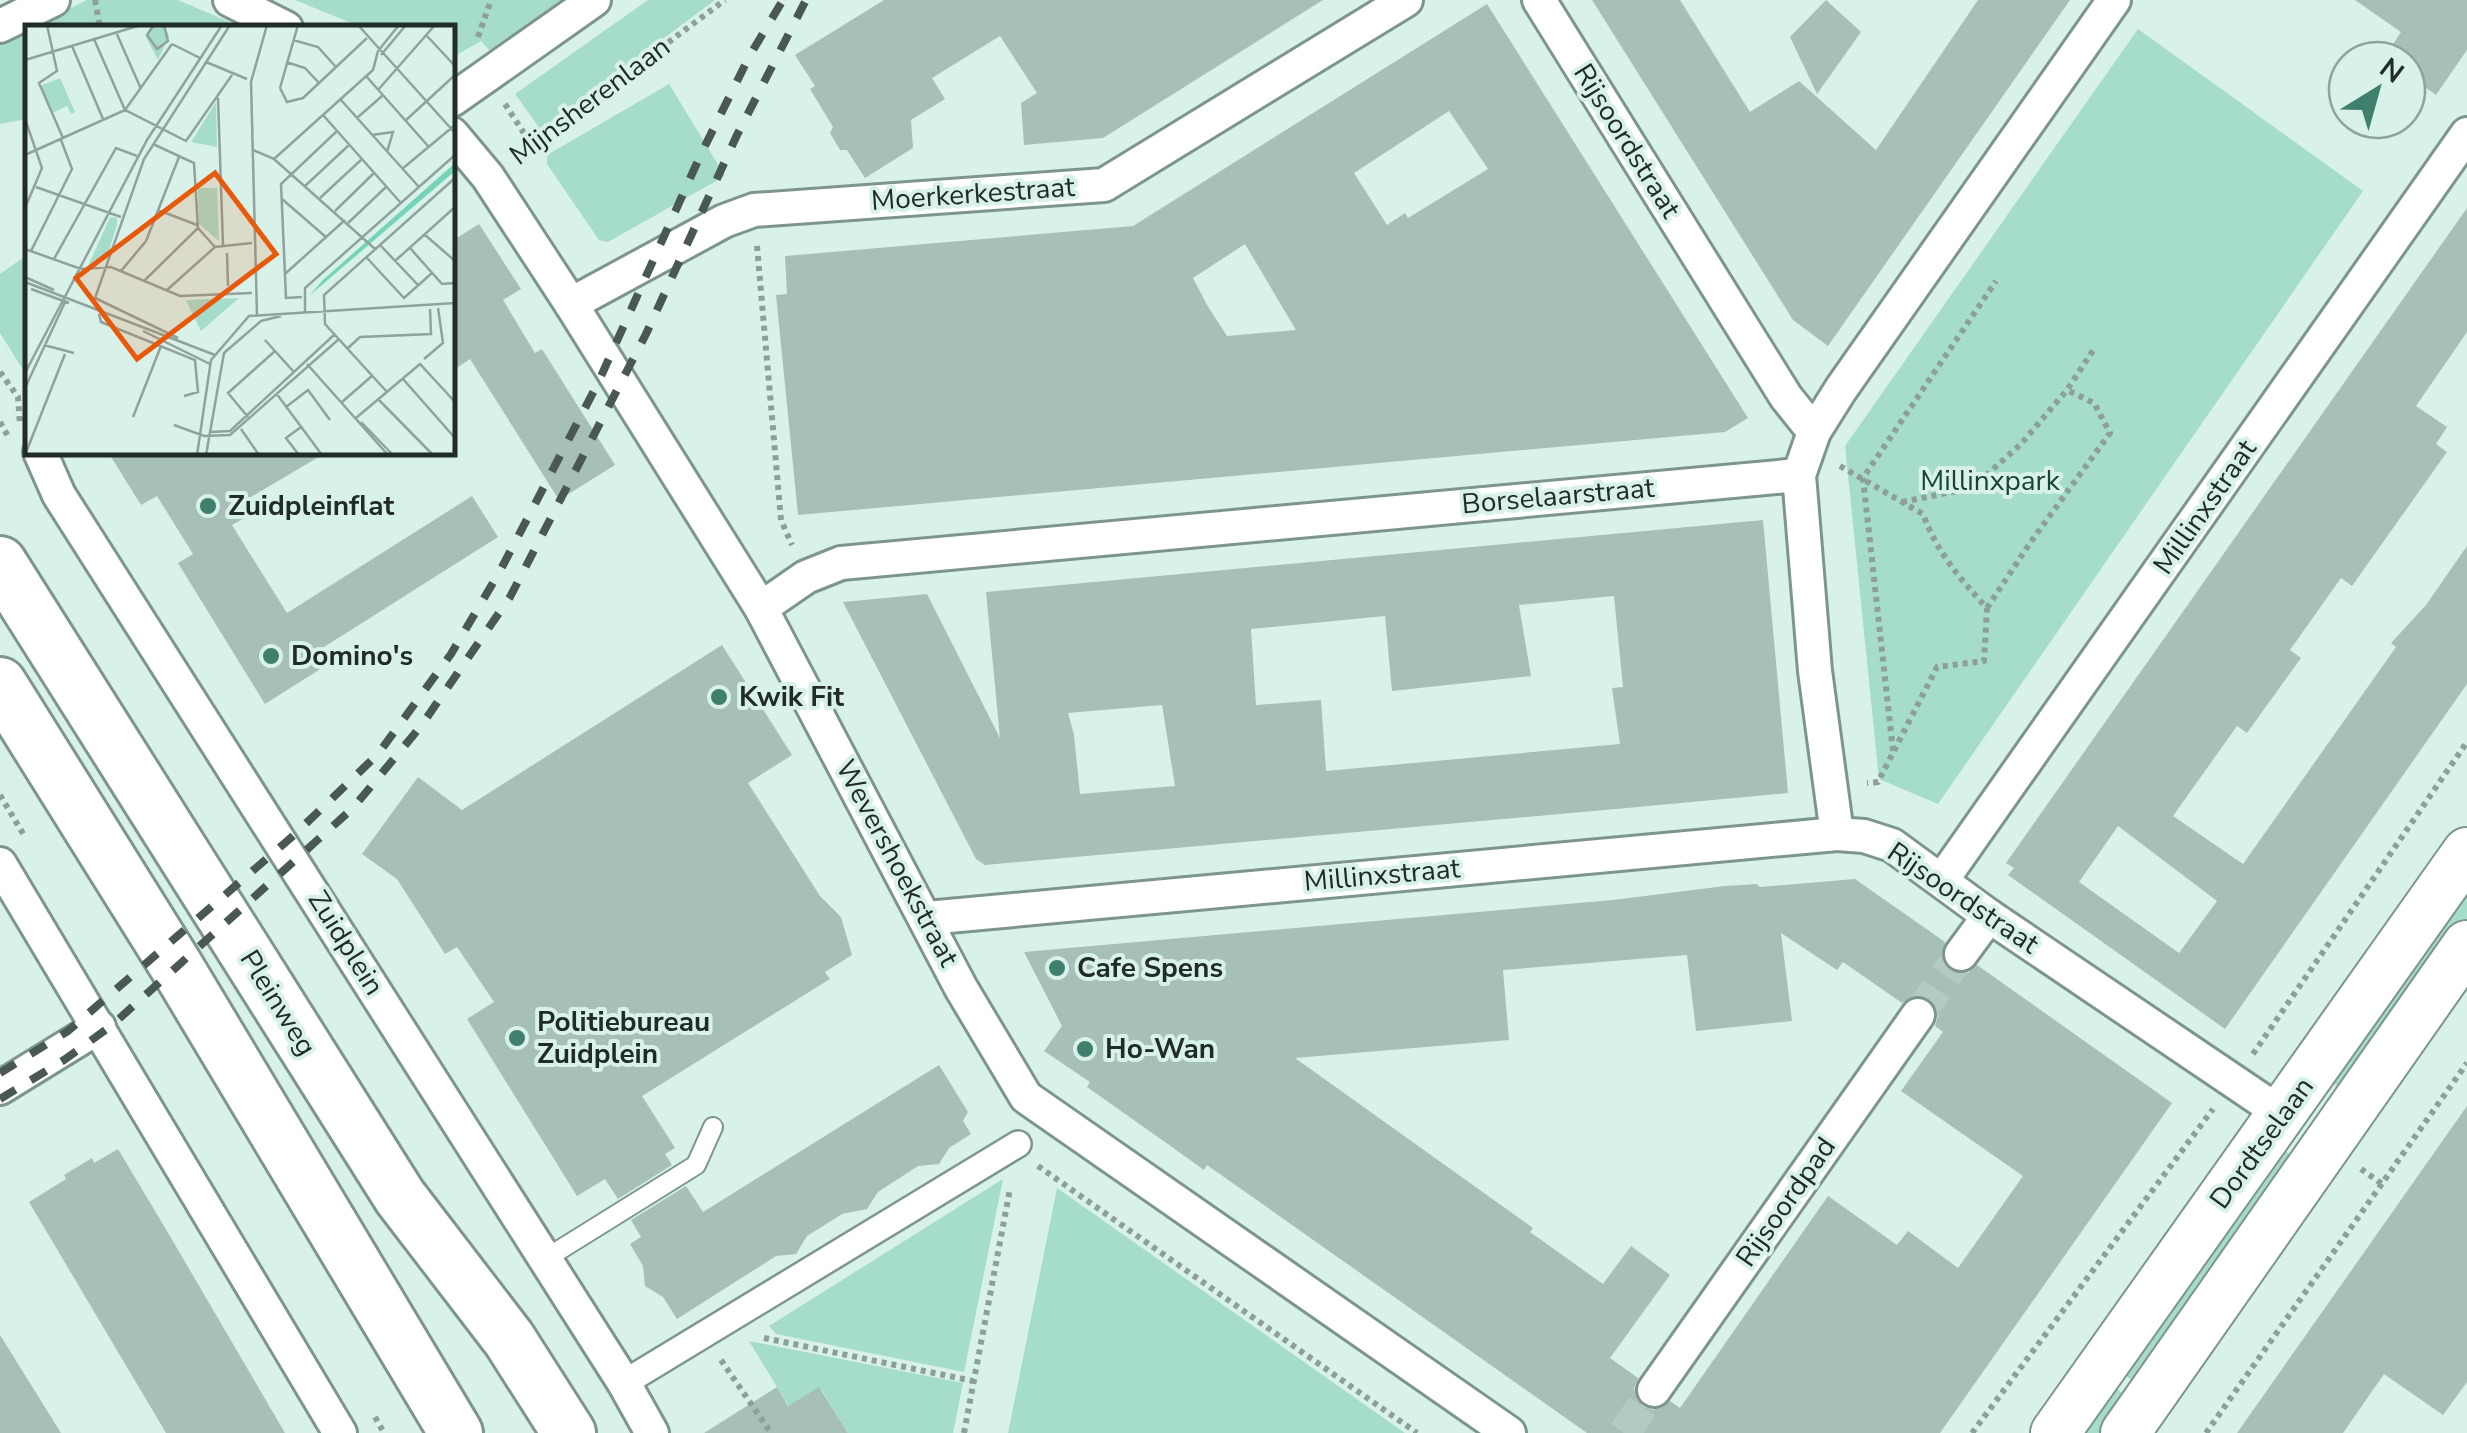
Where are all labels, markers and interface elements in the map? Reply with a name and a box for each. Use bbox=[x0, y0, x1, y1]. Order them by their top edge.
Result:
inset map bbox=[25, 25, 455, 455]
street label: Mijnsherenlaan bbox=[502, 28, 678, 174]
north arrow bbox=[2327, 40, 2427, 140]
text: N bbox=[2372, 49, 2411, 92]
street label: Rijsoordstraat bbox=[1564, 57, 1690, 225]
street label: Moerkerkestraat bbox=[870, 168, 1076, 220]
street label: Millinxstraat bbox=[2145, 432, 2266, 582]
park label: Millinxpark bbox=[1920, 462, 2061, 500]
street label: Borselaarstraat bbox=[1460, 469, 1656, 523]
place label: Zuidpleinflat bbox=[228, 487, 395, 525]
marker: Zuidpleinflat bbox=[197, 495, 219, 517]
place label: Domino's bbox=[291, 637, 413, 675]
marker: Domino's bbox=[260, 645, 282, 667]
place label: Kwik Fit bbox=[739, 678, 844, 716]
marker: Kwik Fit bbox=[708, 686, 730, 708]
street label: Wevershoekstraat bbox=[826, 753, 968, 973]
street label: Rijsoordstraat bbox=[1880, 833, 2046, 963]
street label: Millinxstraat bbox=[1302, 849, 1462, 901]
street label: Zuidplein bbox=[299, 884, 393, 1002]
street label: Pleinweg bbox=[231, 943, 325, 1063]
place label: Cafe Spens bbox=[1077, 949, 1223, 987]
marker: Cafe Spens bbox=[1046, 957, 1068, 979]
place label: Politiebureau Zuidplein bbox=[537, 1003, 710, 1073]
marker: Politiebureau Zuidplein bbox=[506, 1027, 528, 1049]
place label: Ho-Wan bbox=[1105, 1030, 1215, 1068]
marker: Ho-Wan bbox=[1074, 1038, 1096, 1060]
street label: Dordtselaan bbox=[2201, 1069, 2323, 1217]
street label: Rijsoordpad bbox=[1727, 1130, 1845, 1274]

